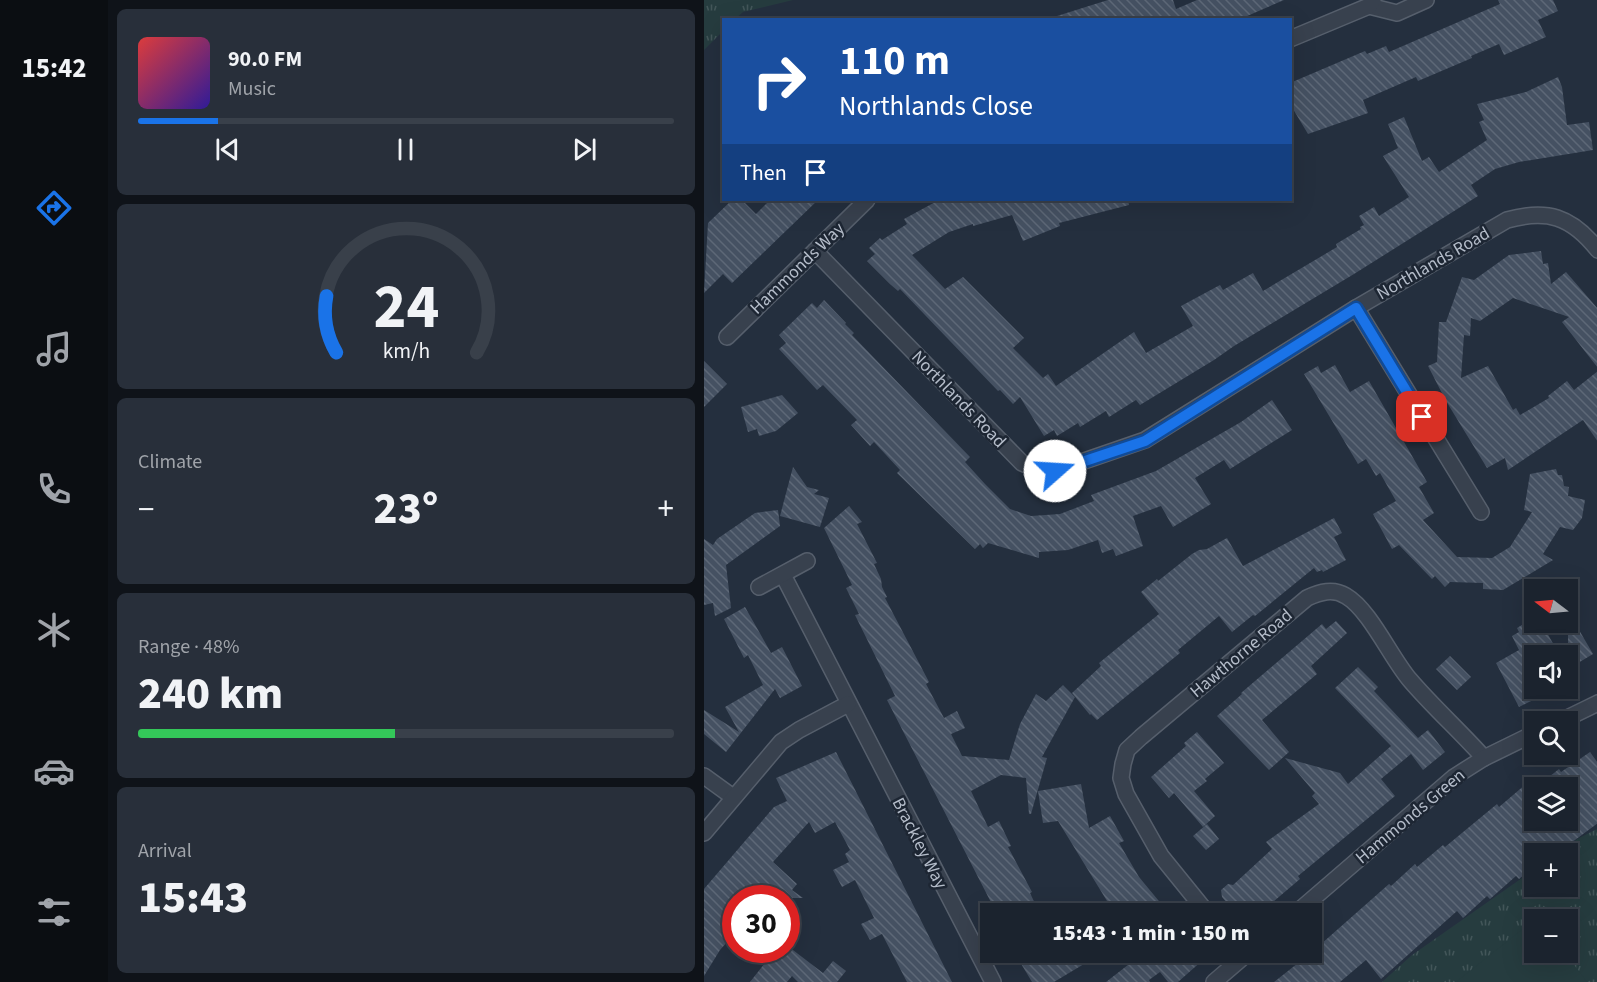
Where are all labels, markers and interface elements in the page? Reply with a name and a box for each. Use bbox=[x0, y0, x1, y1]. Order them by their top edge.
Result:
text: 110 m bbox=[839, 31, 950, 91]
icon: right bbox=[740, 42, 818, 120]
text: 90.0 FM bbox=[228, 43, 302, 75]
text: 15:42 bbox=[21, 49, 87, 88]
text: Music bbox=[228, 75, 276, 103]
text: Northlands Close bbox=[839, 87, 1033, 126]
icon: previous bbox=[211, 133, 244, 166]
icon: pause bbox=[389, 133, 422, 166]
icon: next bbox=[568, 133, 601, 166]
icon: arrive bbox=[799, 156, 832, 189]
text: Then bbox=[740, 157, 787, 189]
icon: directions bbox=[33, 187, 75, 229]
street label: Hammonds Way bbox=[745, 216, 851, 320]
street label: Northlands Road bbox=[1372, 221, 1494, 306]
text: 24 bbox=[373, 264, 439, 353]
icon: music bbox=[33, 328, 75, 370]
text: km/h bbox=[382, 337, 430, 368]
street label: Northlands Road bbox=[906, 345, 1012, 454]
pin bbox=[1396, 391, 1447, 442]
icon: arrive bbox=[1405, 400, 1438, 433]
position arrow bbox=[1023, 439, 1087, 503]
text: Climate bbox=[138, 448, 202, 476]
icon: phone bbox=[33, 468, 75, 510]
text: 23° bbox=[374, 477, 438, 541]
text: − bbox=[138, 486, 154, 533]
text: + bbox=[658, 486, 674, 533]
north arrow bbox=[1524, 579, 1578, 633]
map controls bbox=[1524, 579, 1578, 963]
street label: Hawthorne Road bbox=[1185, 603, 1298, 704]
icon: climate bbox=[33, 609, 75, 651]
text: Range · 48% bbox=[138, 633, 239, 661]
button: sound bbox=[1524, 645, 1578, 699]
text: 240 km bbox=[138, 662, 283, 726]
button: search bbox=[1524, 711, 1578, 765]
icon: car bbox=[33, 750, 75, 792]
street label: Hammonds Green bbox=[1350, 763, 1471, 870]
button: layers bbox=[1524, 777, 1578, 831]
street label: Brackley Way bbox=[886, 793, 954, 894]
text: Arrival bbox=[138, 837, 192, 865]
button: + bbox=[1524, 843, 1578, 897]
text: 15:43 bbox=[138, 866, 248, 930]
speed limit sign: 30 bbox=[722, 885, 800, 963]
icon: filters bbox=[33, 891, 75, 933]
button: − bbox=[1524, 909, 1578, 963]
text: 15:43 · 1 min · 150 m bbox=[1052, 917, 1250, 949]

